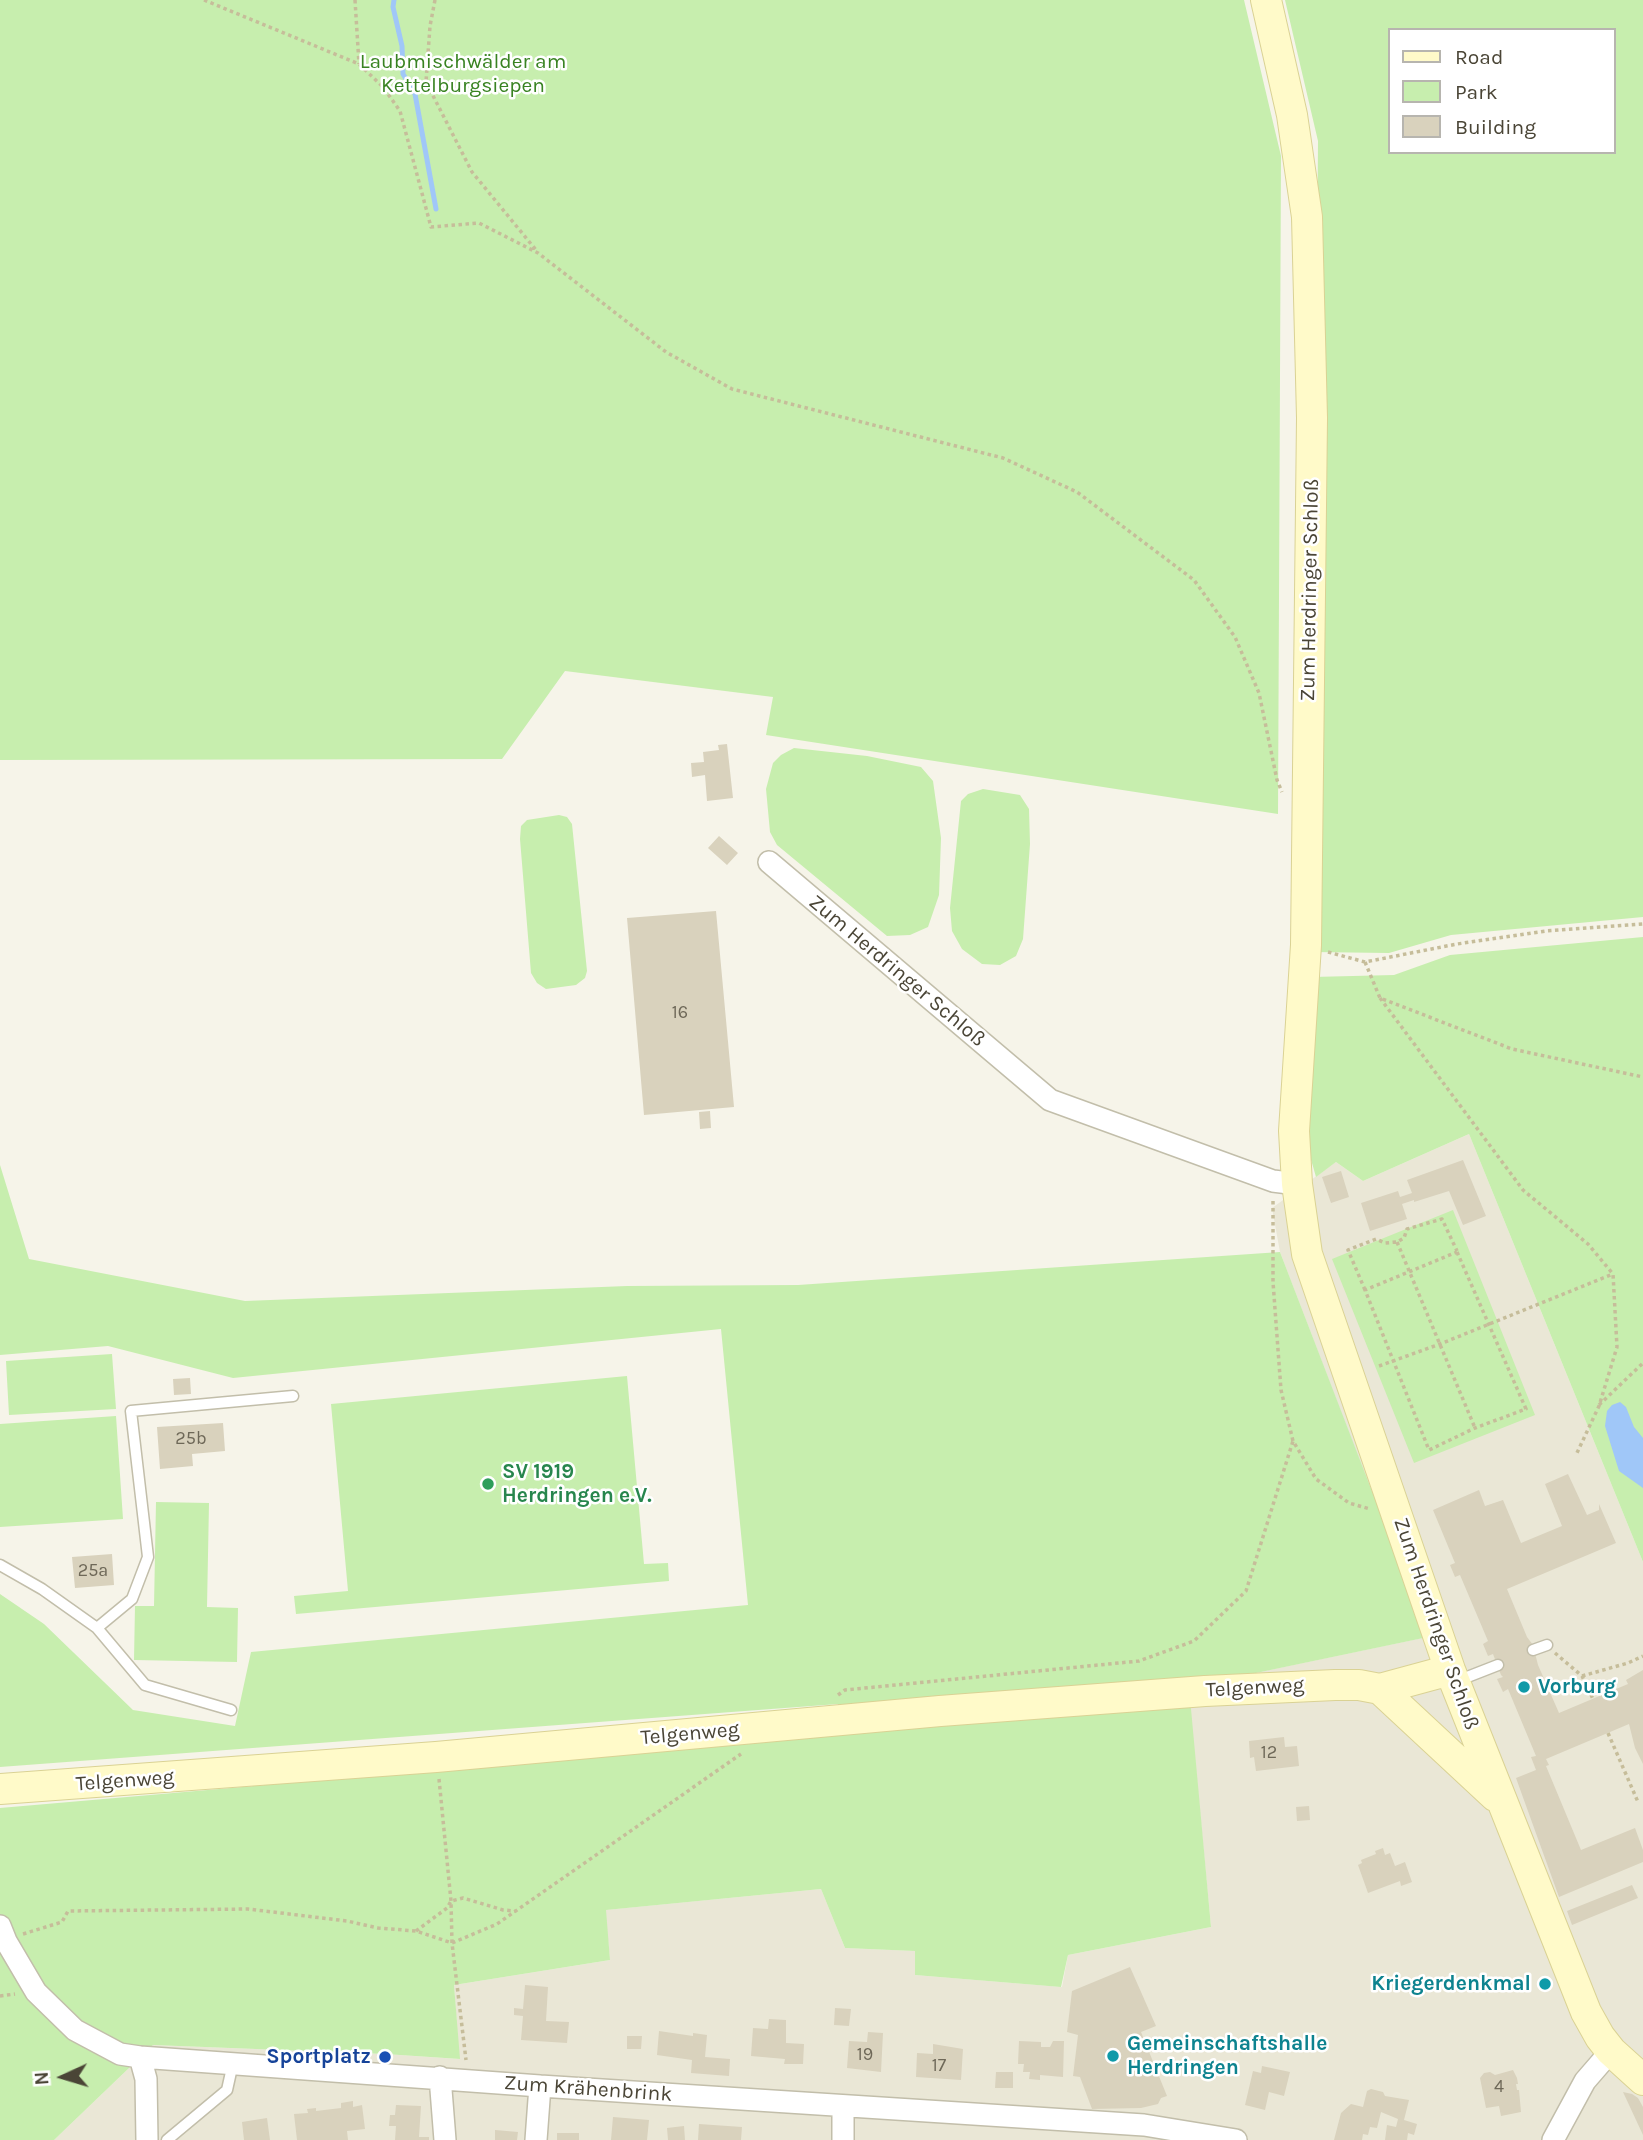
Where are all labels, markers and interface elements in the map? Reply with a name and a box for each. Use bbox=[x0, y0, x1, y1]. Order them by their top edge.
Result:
legend bbox=[1388, 28, 1615, 154]
text: Road bbox=[1455, 45, 1503, 69]
park label: Laubmischwälder am Kettelburgsiepen bbox=[360, 49, 566, 99]
text: Park bbox=[1455, 80, 1498, 104]
text: Building bbox=[1455, 115, 1536, 139]
street label: Zum Herdringer Schloß bbox=[1295, 478, 1325, 702]
street label: Zum Herdringer Schloß bbox=[804, 890, 990, 1052]
house number: 16 bbox=[672, 1002, 688, 1024]
house number: 25b bbox=[175, 1428, 207, 1450]
place label: SV 1919 Herdringen e.V. bbox=[502, 1459, 652, 1509]
marker: SV 1919 Herdringen e.V. bbox=[480, 1476, 496, 1492]
street label: Zum Herdringer Schloß bbox=[1388, 1515, 1484, 1733]
house number: 25a bbox=[78, 1560, 108, 1582]
street label: Telgenweg bbox=[1205, 1673, 1305, 1703]
place label: Vorburg bbox=[1538, 1674, 1616, 1700]
marker: Vorburg bbox=[1516, 1679, 1532, 1695]
street label: Telgenweg bbox=[640, 1717, 740, 1751]
house number: 12 bbox=[1261, 1742, 1277, 1764]
street label: Telgenweg bbox=[75, 1765, 175, 1797]
place label: Kriegerdenkmal bbox=[1371, 1971, 1531, 1997]
marker: Kriegerdenkmal bbox=[1537, 1976, 1553, 1992]
place label: Gemeinschaftshalle Herdringen bbox=[1127, 2031, 1327, 2081]
north arrow bbox=[28, 2042, 98, 2112]
place label: Sportplatz bbox=[266, 2044, 371, 2070]
house number: 19 bbox=[857, 2044, 873, 2066]
marker: Gemeinschaftshalle Herdringen bbox=[1105, 2048, 1121, 2064]
marker: Sportplatz bbox=[377, 2049, 393, 2065]
house number: 17 bbox=[932, 2055, 946, 2077]
text: N bbox=[31, 2071, 53, 2086]
street label: Zum Krähenbrink bbox=[503, 2071, 673, 2107]
house number: 4 bbox=[1494, 2076, 1504, 2098]

